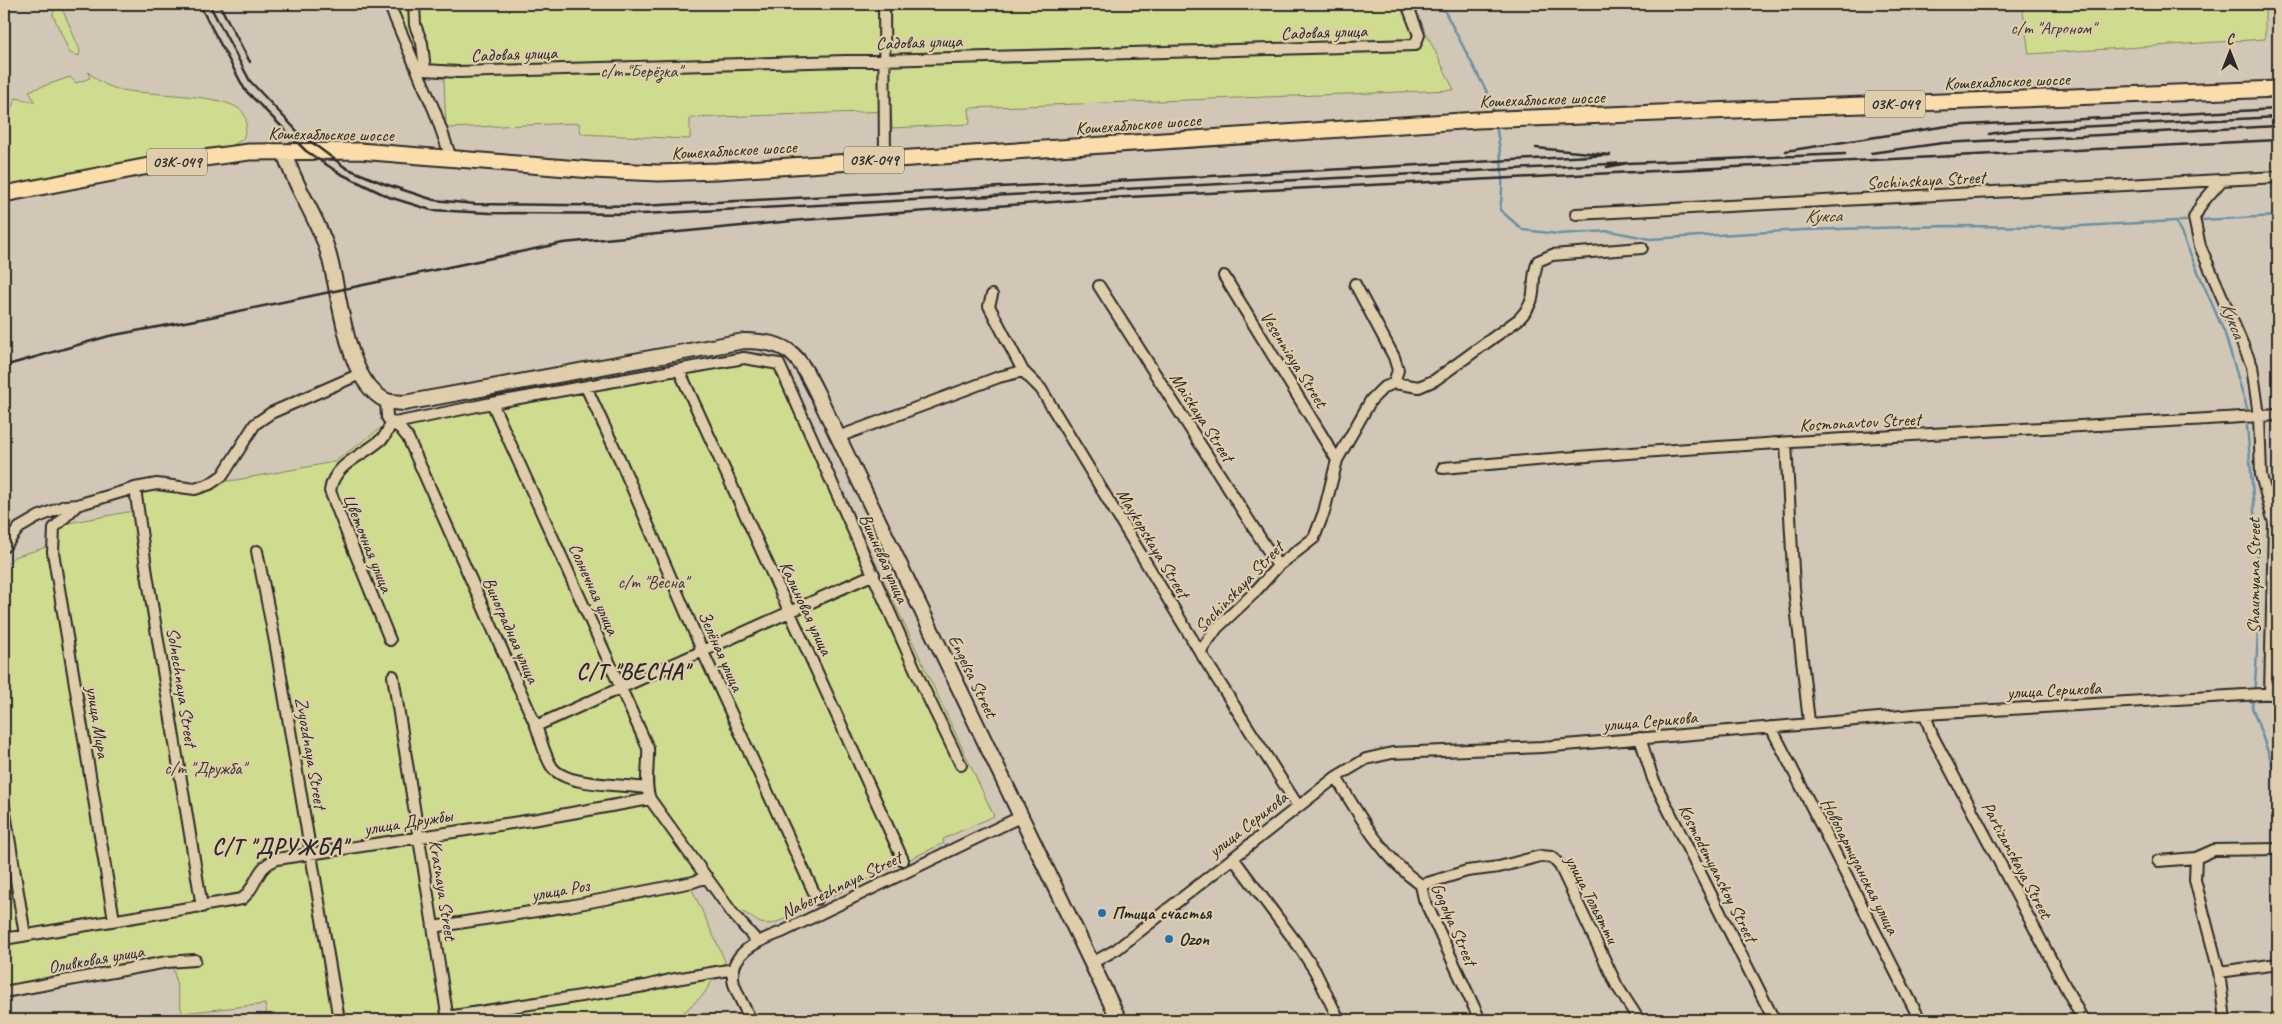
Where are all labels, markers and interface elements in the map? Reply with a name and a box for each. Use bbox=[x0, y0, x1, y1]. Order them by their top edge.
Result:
park label: с/т "Агроном" bbox=[2011, 17, 2099, 39]
street label: Садовая улица bbox=[1280, 19, 1369, 45]
north arrow bbox=[2204, 28, 2254, 78]
street label: Садовая улица bbox=[875, 29, 964, 55]
text: С bbox=[2227, 31, 2236, 48]
street label: Садовая улица bbox=[470, 41, 559, 67]
park label: с/т "Берёзка" bbox=[600, 60, 685, 83]
street label: Кошехабльское шоссе bbox=[1944, 68, 2071, 94]
street label: Кошехабльское шоссе bbox=[1479, 86, 1606, 112]
road number: 03К-049 bbox=[1865, 90, 1925, 118]
street label: Кошехабльское шоссе bbox=[1075, 109, 1202, 139]
street label: Кошехабльское шоссе bbox=[268, 122, 395, 146]
street label: Кошехабльское шоссе bbox=[671, 136, 798, 164]
road number: 03К-049 bbox=[844, 146, 904, 174]
road number: 03К-049 bbox=[147, 148, 207, 176]
street label: Sochinskaya Street bbox=[1866, 166, 1989, 194]
water label: Кукса bbox=[1804, 204, 1844, 228]
water label: Кукса bbox=[2215, 299, 2252, 344]
street label: Vesenniaya Street bbox=[1256, 307, 1333, 413]
street label: Maiskaya Street bbox=[1165, 368, 1241, 468]
street label: Kosmonavtov Street bbox=[1799, 408, 1924, 436]
street label: Maykopskaya Street bbox=[1112, 484, 1196, 604]
street label: Цветочная улица bbox=[338, 490, 398, 597]
street label: Вишнёвая улица bbox=[855, 510, 914, 608]
street label: Shaumyana Street bbox=[2243, 516, 2265, 634]
street label: Sochinskaya Street bbox=[1190, 535, 1290, 637]
street label: Солнечная улица bbox=[564, 540, 624, 639]
street label: Калиновая улица bbox=[775, 558, 838, 660]
park label: с/т "Весна" bbox=[618, 571, 692, 593]
street label: Виноградная улица bbox=[478, 574, 545, 688]
street label: Зелёная улица bbox=[694, 607, 749, 696]
street label: Solnechnaya Street bbox=[162, 626, 203, 751]
street label: Engelsa Street bbox=[944, 631, 1003, 723]
district label: С/Т "ВЕСНА" bbox=[576, 658, 693, 686]
street label: улица Серикова bbox=[2005, 676, 2103, 704]
street label: улица Мира bbox=[81, 684, 115, 761]
street label: Zvyozdnaya Street bbox=[290, 696, 332, 813]
street label: улица Серикова bbox=[1601, 706, 1699, 736]
park label: с/т "Дружба" bbox=[164, 757, 249, 779]
street label: улица Серикова bbox=[1203, 786, 1293, 862]
street label: Новопартизанская улица bbox=[1815, 794, 1904, 939]
street label: Partizanskaya Street bbox=[1977, 798, 2058, 924]
street label: Kosmodemyanskoy Street bbox=[1674, 800, 1764, 948]
street label: улица Дружбы bbox=[361, 804, 455, 840]
district label: С/Т "ДРУЖБА" bbox=[212, 833, 352, 861]
street label: Krasnaya Street bbox=[424, 838, 462, 944]
street label: Naberezhnaya Street bbox=[777, 845, 908, 924]
street label: улица Тольятти bbox=[1560, 850, 1624, 948]
street label: улица Роз bbox=[528, 874, 592, 906]
street label: Gogolya Street bbox=[1426, 879, 1483, 971]
place label: Птица счастья bbox=[1112, 902, 1213, 924]
marker: Птица счастья bbox=[1096, 907, 1108, 919]
place label: Ozon bbox=[1179, 928, 1210, 950]
marker: Ozon bbox=[1163, 933, 1175, 945]
street label: Оливковая улица bbox=[46, 940, 147, 978]

